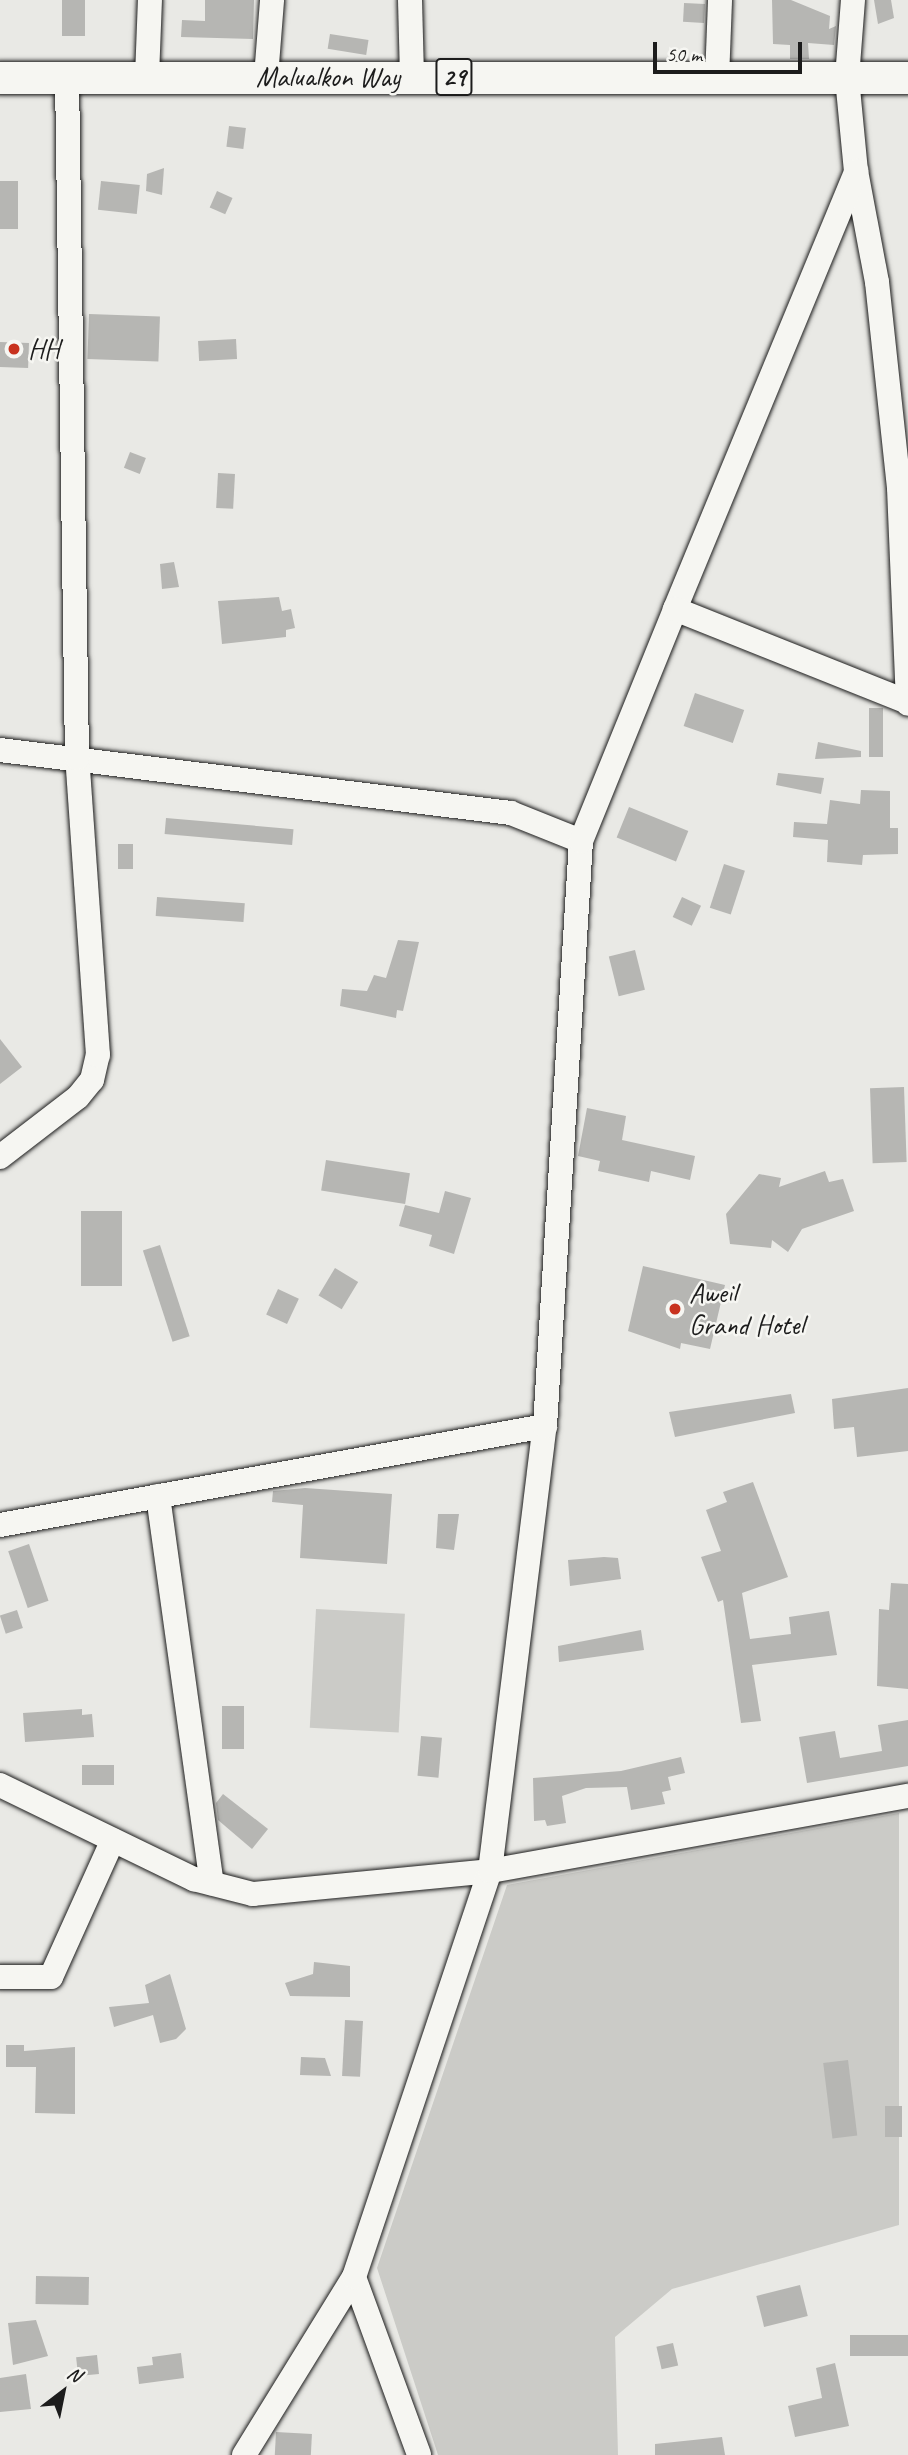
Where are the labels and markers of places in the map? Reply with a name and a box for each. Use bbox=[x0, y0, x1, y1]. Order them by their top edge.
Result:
place label: HH bbox=[28, 332, 60, 366]
marker: HH bbox=[6, 341, 22, 357]
place label: Aweil Grand Hotel bbox=[689, 1276, 804, 1342]
marker: Aweil Grand Hotel bbox=[667, 1301, 683, 1317]

